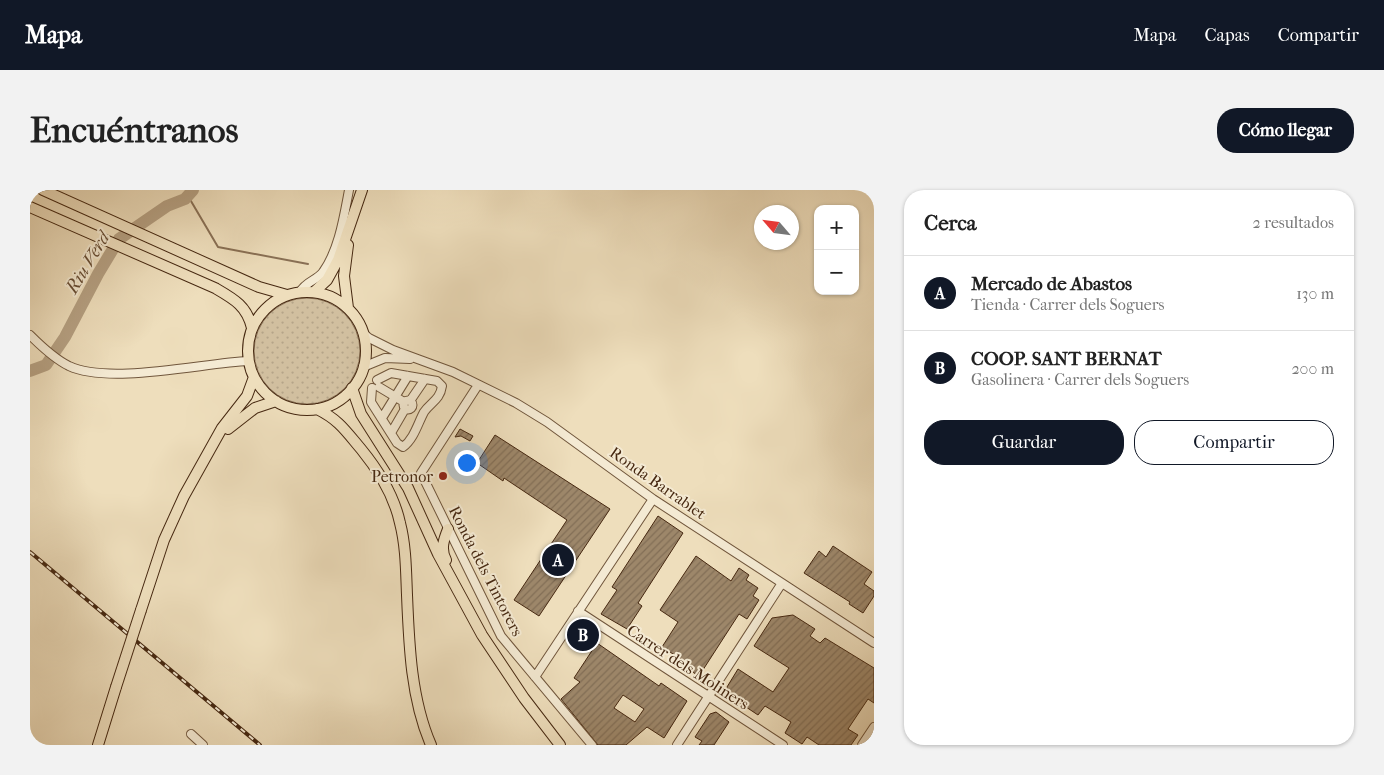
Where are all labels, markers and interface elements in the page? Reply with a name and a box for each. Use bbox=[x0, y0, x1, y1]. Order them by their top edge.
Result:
text: Mapa bbox=[25, 21, 82, 49]
text: Mapa bbox=[1134, 25, 1176, 46]
text: Capas bbox=[1204, 25, 1250, 46]
text: Compartir bbox=[1278, 25, 1359, 46]
button: Cómo llegar bbox=[1217, 108, 1354, 153]
text: Encuéntranos bbox=[30, 110, 238, 151]
north arrow bbox=[754, 205, 799, 250]
map controls bbox=[814, 205, 859, 295]
button: + bbox=[814, 205, 859, 250]
text: Cerca bbox=[924, 211, 976, 235]
text: 2 resultados bbox=[1253, 213, 1334, 232]
water label: Riu Verd bbox=[61, 226, 116, 298]
button: − bbox=[814, 250, 859, 295]
text: Mercado de Abastos bbox=[971, 273, 1132, 295]
text: A bbox=[935, 284, 945, 303]
text: 130 m bbox=[1296, 284, 1334, 303]
text: Tienda · Carrer dels Soguers bbox=[971, 295, 1164, 314]
text: COOP. SANT BERNAT bbox=[971, 348, 1161, 370]
text: B bbox=[935, 359, 945, 378]
text: 200 m bbox=[1291, 359, 1334, 378]
text: Gasolinera · Carrer dels Soguers bbox=[971, 370, 1189, 389]
button: Guardar bbox=[924, 420, 1124, 465]
button: Compartir bbox=[1134, 420, 1334, 465]
street label: Ronda Barrablet bbox=[606, 443, 710, 523]
your location bbox=[454, 450, 480, 476]
place label: Petronor bbox=[371, 467, 433, 486]
marker: Petronor bbox=[437, 470, 449, 482]
street label: Ronda dels Tintorers bbox=[445, 503, 527, 640]
pin: A bbox=[542, 541, 574, 579]
pin: B bbox=[567, 616, 599, 654]
street label: Carrer dels Moliners bbox=[623, 620, 753, 714]

